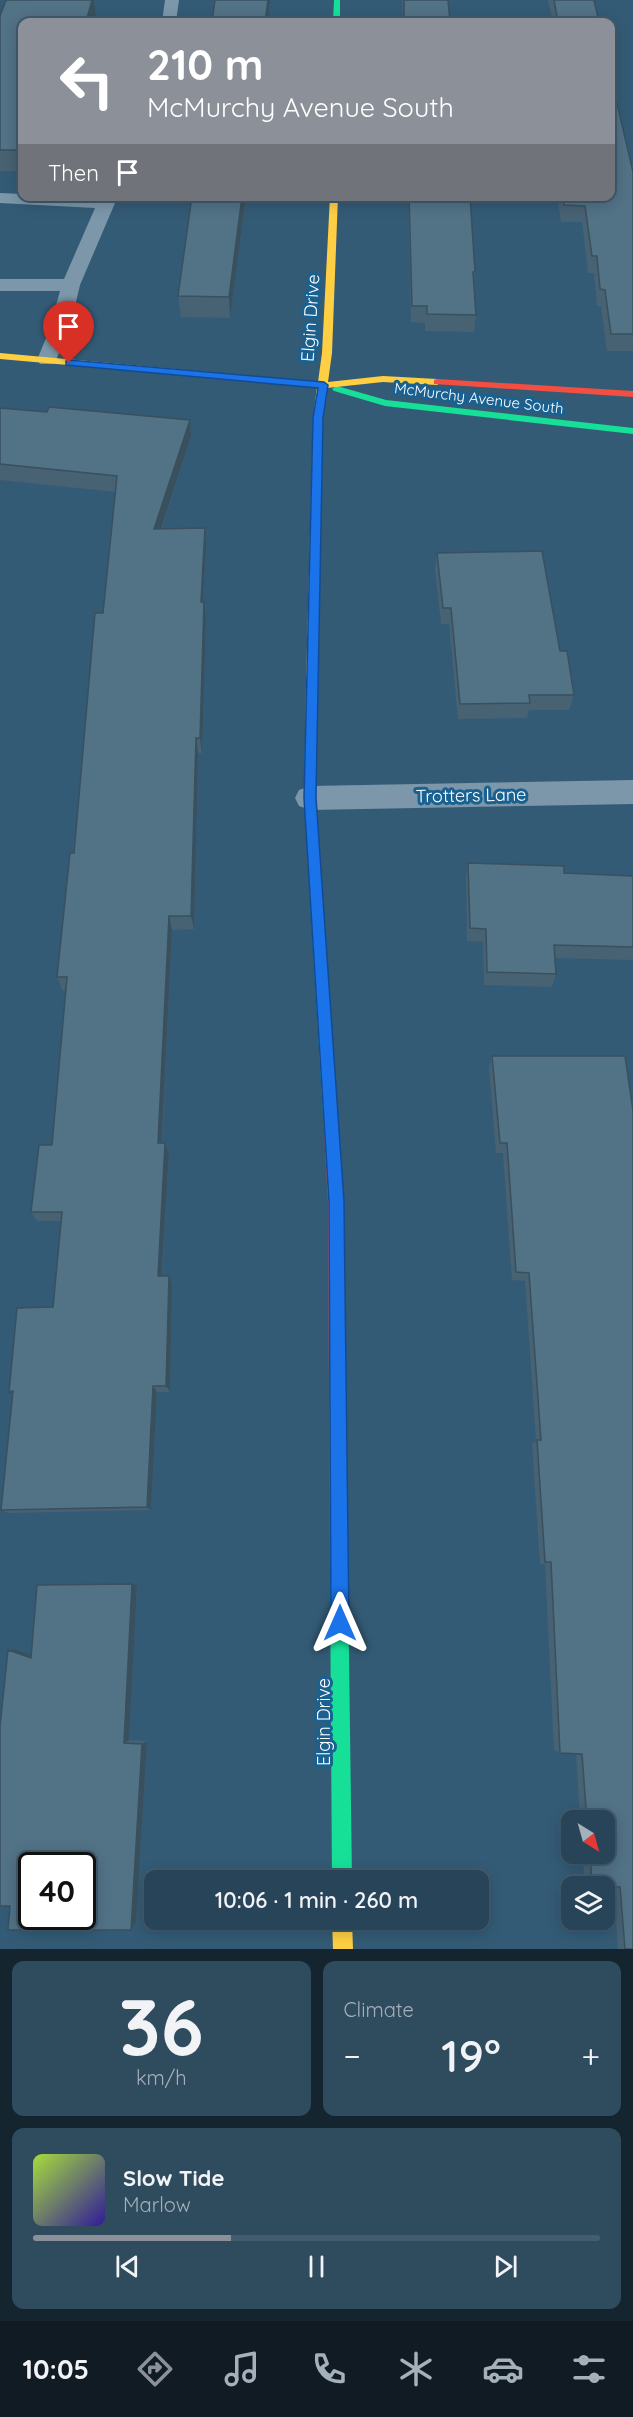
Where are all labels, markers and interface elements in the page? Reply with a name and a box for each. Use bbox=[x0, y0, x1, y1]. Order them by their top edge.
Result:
text: 210 m bbox=[147, 38, 264, 91]
icon: left bbox=[48, 42, 126, 120]
text: McMurchy Avenue South bbox=[147, 90, 454, 124]
icon: arrive bbox=[111, 156, 144, 189]
text: Then bbox=[48, 159, 99, 187]
street label: Elgin Drive bbox=[295, 273, 325, 363]
pin bbox=[43, 301, 94, 363]
icon: arrive bbox=[52, 310, 85, 343]
street label: McMurchy Avenue South bbox=[393, 378, 565, 418]
street label: Trotters Lane bbox=[415, 783, 527, 807]
position arrow bbox=[308, 1591, 372, 1655]
street label: Elgin Drive bbox=[312, 1678, 335, 1766]
north arrow bbox=[561, 1810, 615, 1864]
map controls bbox=[561, 1810, 615, 1930]
speed limit sign: 40 bbox=[18, 1852, 96, 1930]
button: layers bbox=[561, 1876, 615, 1930]
text: 10:06 · 1 min · 260 m bbox=[215, 1886, 418, 1914]
text: 36 bbox=[119, 1977, 204, 2075]
text: Climate bbox=[344, 1997, 414, 2022]
text: 19° bbox=[441, 2027, 501, 2083]
text: − bbox=[344, 2035, 361, 2076]
text: + bbox=[581, 2035, 600, 2076]
text: km/h bbox=[136, 2065, 187, 2090]
text: Slow Tide bbox=[123, 2164, 224, 2192]
text: Marlow bbox=[123, 2192, 191, 2217]
icon: previous bbox=[111, 2250, 144, 2283]
icon: pause bbox=[300, 2250, 333, 2283]
icon: next bbox=[489, 2250, 522, 2283]
icon: directions bbox=[134, 2348, 176, 2390]
icon: music bbox=[221, 2348, 263, 2390]
icon: phone bbox=[308, 2348, 350, 2390]
icon: climate bbox=[395, 2348, 437, 2390]
icon: car bbox=[482, 2348, 524, 2390]
icon: filters bbox=[568, 2348, 610, 2390]
text: 10:05 bbox=[22, 2352, 89, 2386]

